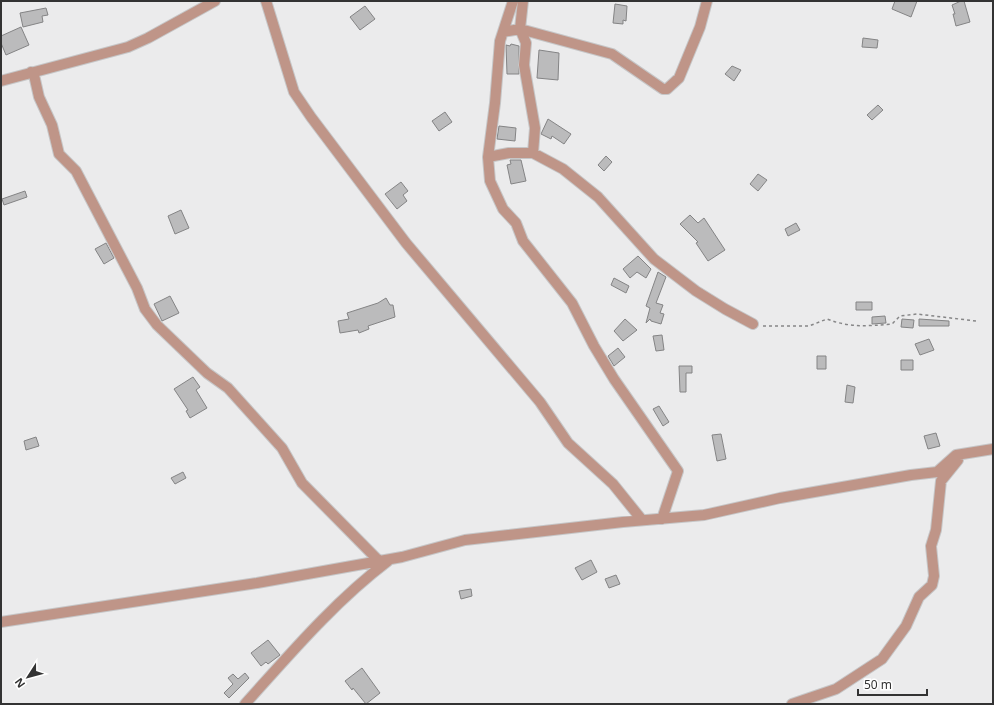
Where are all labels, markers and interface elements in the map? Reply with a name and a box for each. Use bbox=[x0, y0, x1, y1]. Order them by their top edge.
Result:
north arrow bbox=[8, 657, 48, 697]
scale bar bbox=[858, 671, 927, 697]
text: N bbox=[11, 675, 28, 691]
text: 50 m bbox=[864, 676, 892, 693]

